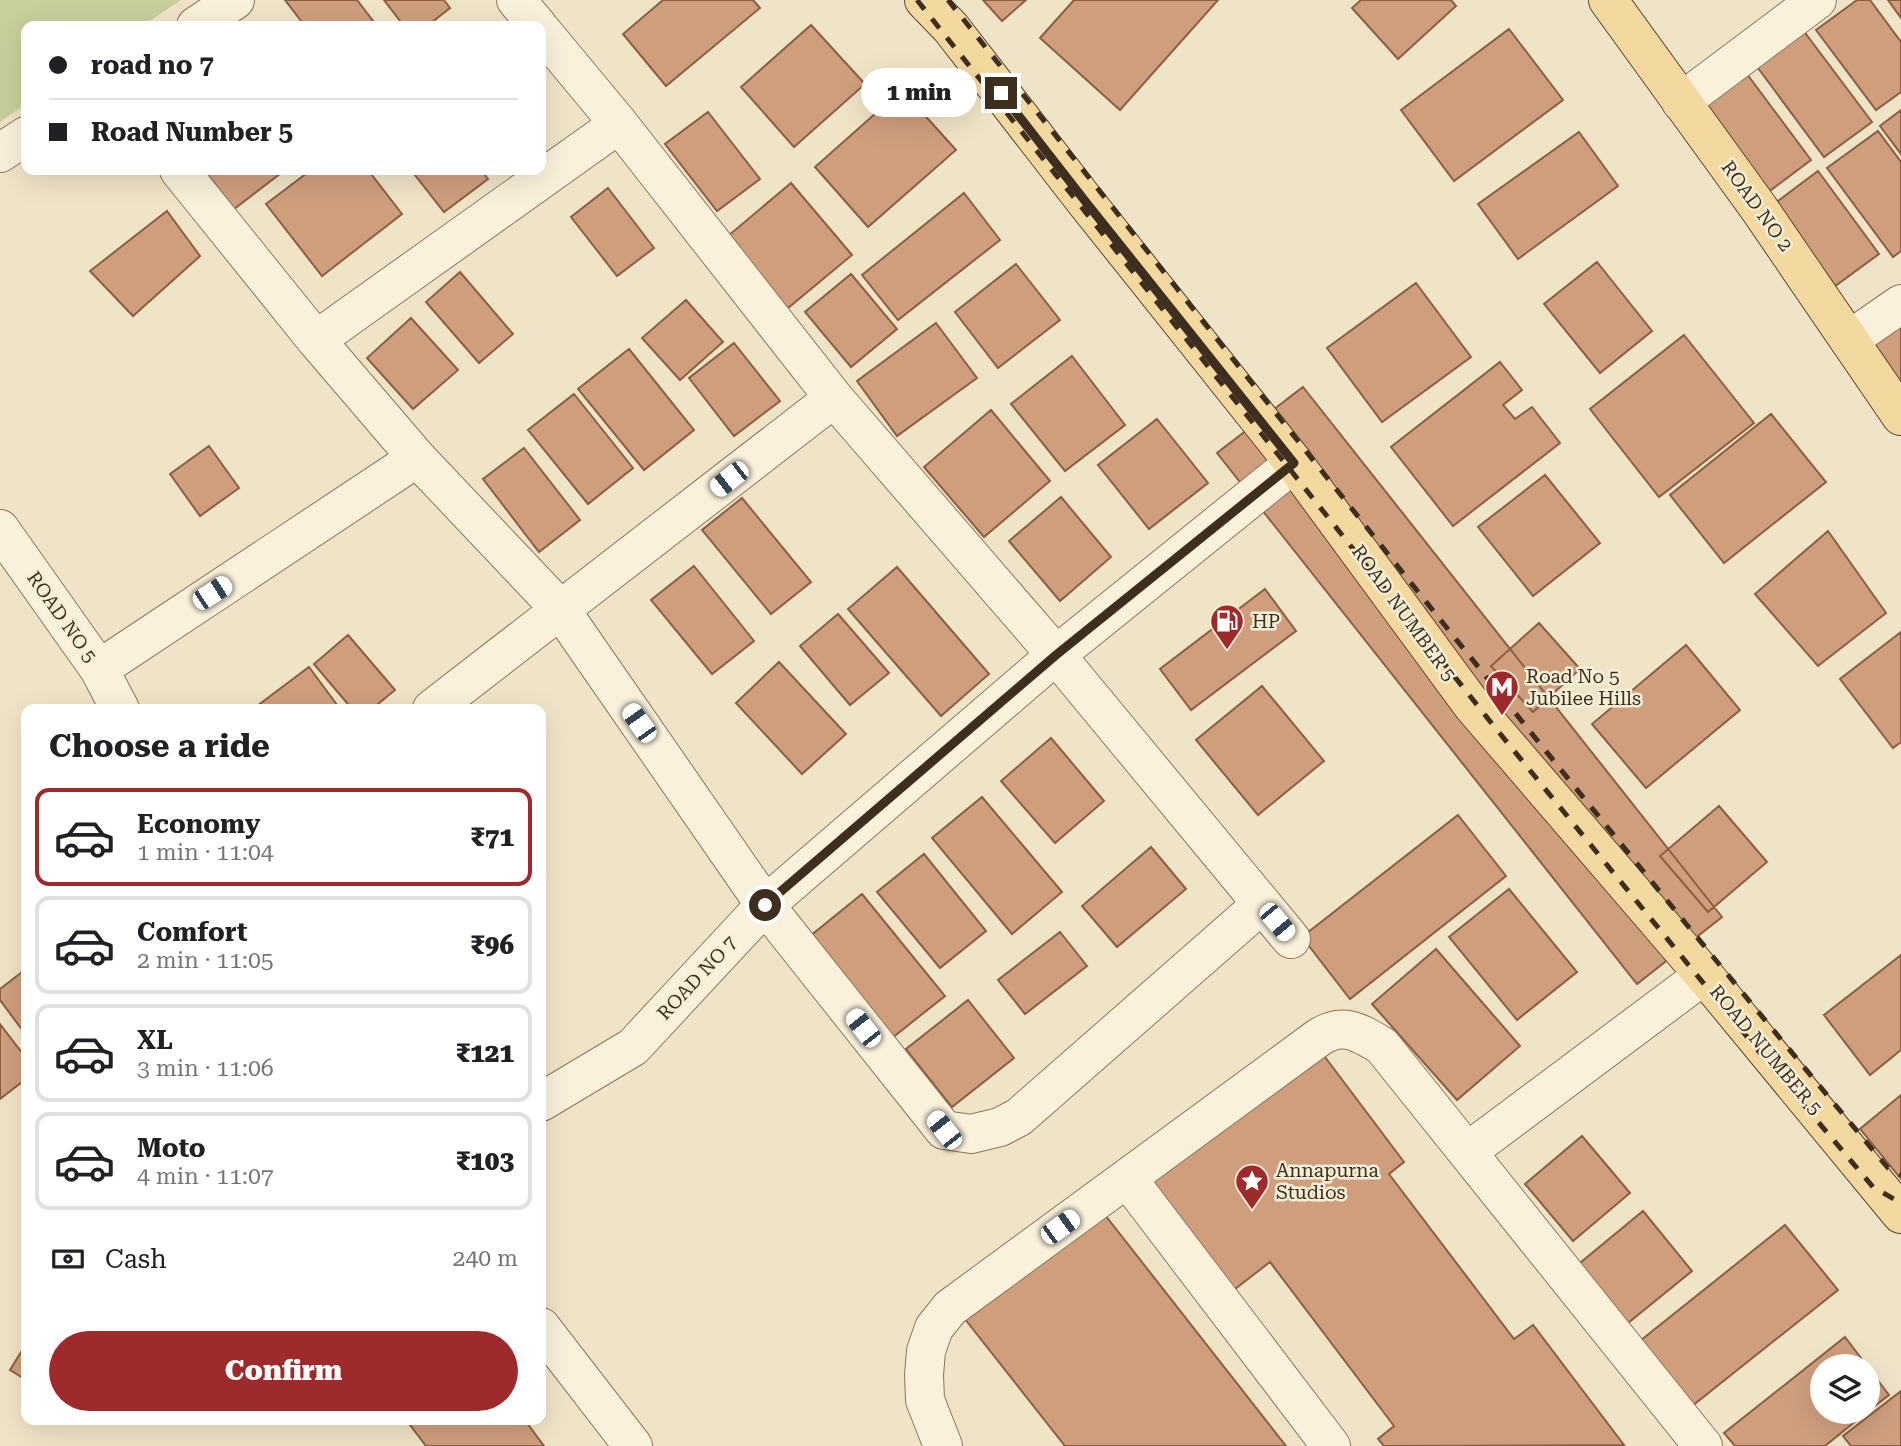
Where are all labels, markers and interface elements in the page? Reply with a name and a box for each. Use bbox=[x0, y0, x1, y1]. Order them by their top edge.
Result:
text: road no 7 bbox=[91, 50, 214, 80]
callout: 1 min bbox=[861, 68, 976, 118]
route end bbox=[985, 77, 1017, 109]
text: 1 min bbox=[887, 79, 951, 106]
text: Road Number 5 bbox=[91, 117, 293, 147]
street label: ROAD NO 2 bbox=[1716, 156, 1798, 256]
car bbox=[706, 458, 753, 500]
street label: ROAD NUMBER 5 bbox=[1347, 540, 1461, 686]
street label: ROAD NO 5 bbox=[22, 567, 102, 667]
car bbox=[189, 573, 236, 613]
fuel station icon: HP bbox=[1208, 602, 1246, 651]
place label: HP bbox=[1252, 610, 1280, 633]
place label: Road No 5 Jubilee Hills bbox=[1526, 665, 1641, 710]
metro station icon: Road No 5 Jubilee Hills bbox=[1483, 668, 1521, 717]
car bbox=[619, 700, 660, 746]
text: Choose a ride bbox=[49, 727, 270, 765]
icon: car bbox=[53, 806, 116, 869]
text: Economy bbox=[137, 809, 260, 839]
text: ₹71 bbox=[470, 822, 514, 852]
text: 1 min · 11:04 bbox=[137, 839, 274, 866]
route start bbox=[749, 889, 781, 921]
car bbox=[1256, 899, 1299, 945]
icon: car bbox=[53, 914, 116, 977]
text: Comfort bbox=[137, 917, 247, 947]
text: ₹96 bbox=[470, 930, 514, 960]
street label: ROAD NO 7 bbox=[652, 931, 742, 1025]
text: 2 min · 11:05 bbox=[137, 947, 274, 974]
street label: ROAD NUMBER 5 bbox=[1705, 980, 1827, 1120]
car bbox=[842, 1005, 885, 1051]
icon: car bbox=[53, 1022, 116, 1085]
text: XL bbox=[137, 1025, 173, 1055]
text: ₹121 bbox=[456, 1038, 514, 1068]
text: 3 min · 11:06 bbox=[137, 1055, 274, 1082]
car bbox=[923, 1107, 966, 1153]
icon: car bbox=[53, 1130, 116, 1193]
text: Moto bbox=[137, 1133, 206, 1163]
text: ₹103 bbox=[456, 1146, 514, 1176]
place label: Annapurna Studios bbox=[1276, 1159, 1379, 1204]
place icon: Annapurna Studios bbox=[1233, 1162, 1271, 1211]
text: 4 min · 11:07 bbox=[137, 1163, 274, 1190]
car bbox=[1037, 1206, 1084, 1248]
icon: cash bbox=[49, 1240, 87, 1278]
text: Cash bbox=[105, 1244, 167, 1274]
text: 240 m bbox=[453, 1245, 518, 1272]
button: Confirm bbox=[49, 1331, 518, 1411]
map controls bbox=[1810, 1354, 1880, 1424]
button: layers bbox=[1810, 1354, 1880, 1424]

